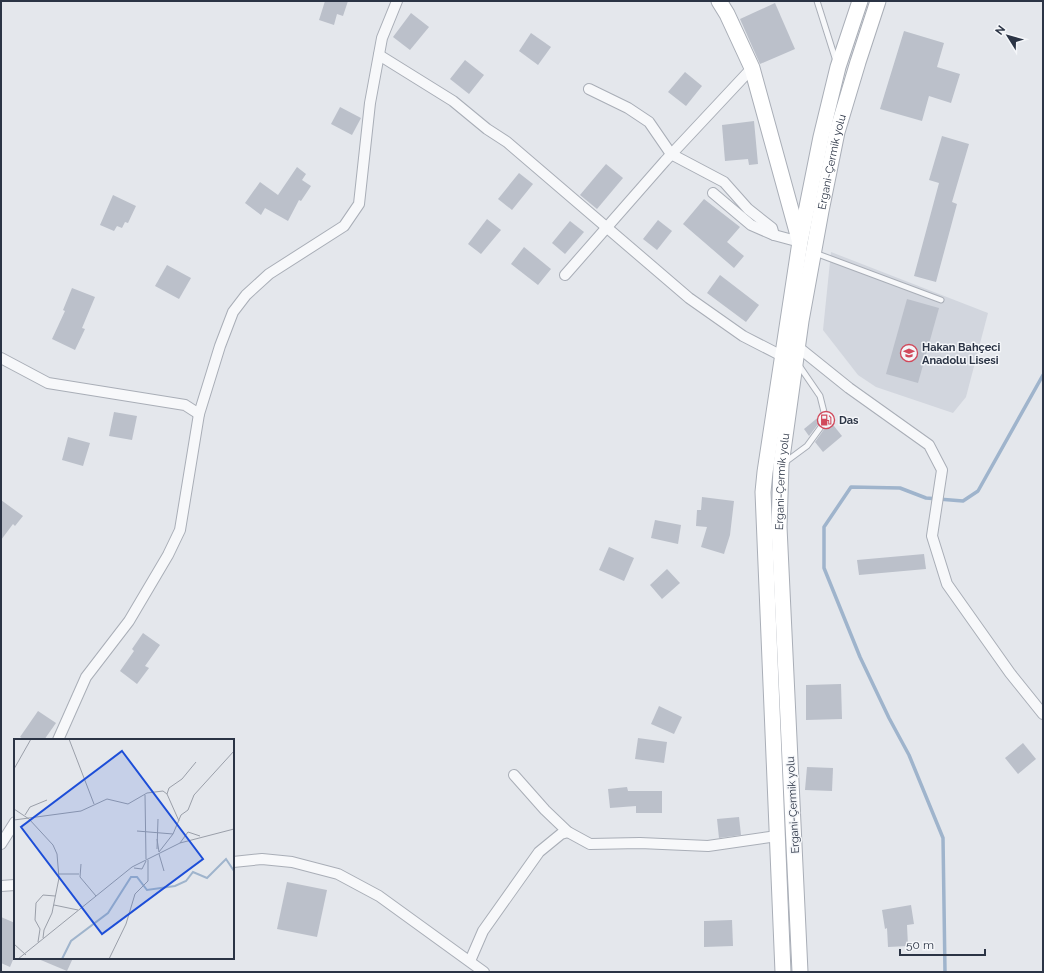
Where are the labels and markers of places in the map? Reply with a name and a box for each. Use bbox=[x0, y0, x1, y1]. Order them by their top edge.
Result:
place label: Hakan Bahçeci Anadolu Lisesi bbox=[922, 341, 1001, 367]
school or university icon: Hakan Bahçeci Anadolu Lisesi bbox=[899, 343, 919, 363]
fuel station icon: Das bbox=[816, 410, 836, 430]
place label: Das bbox=[839, 414, 859, 427]

